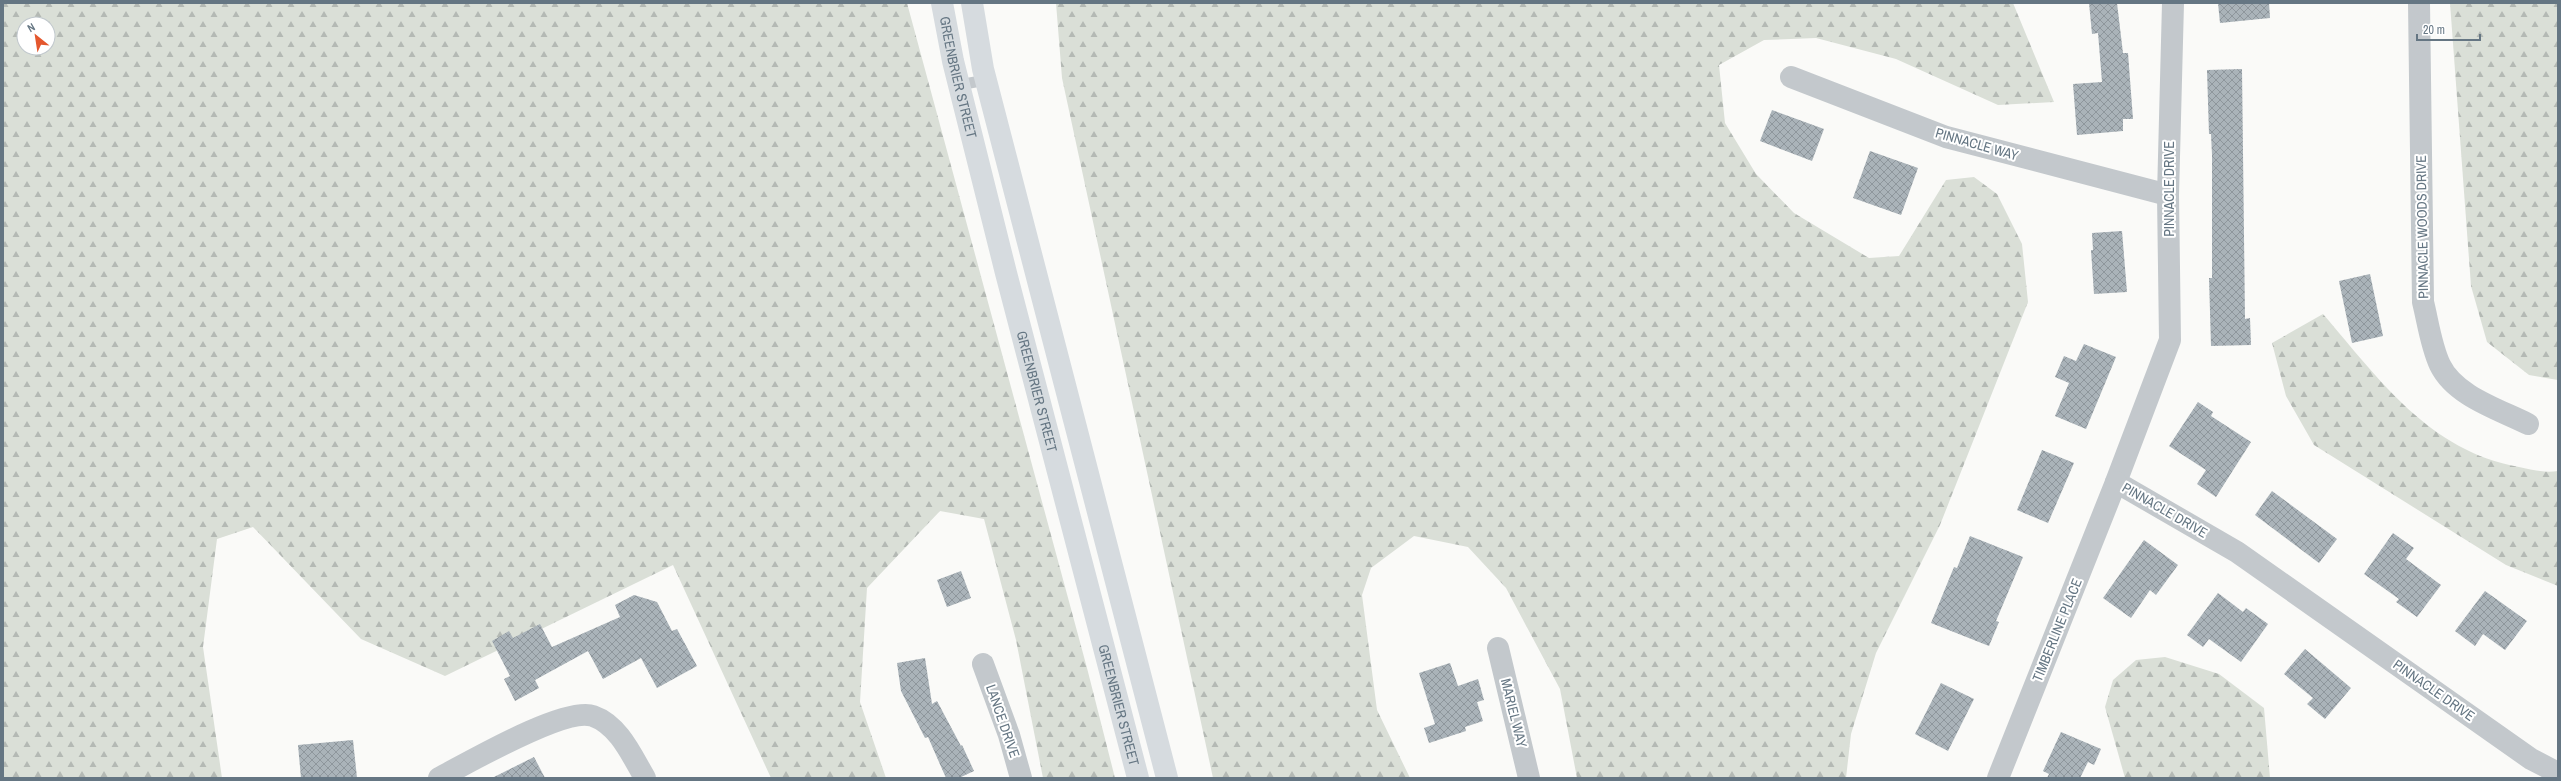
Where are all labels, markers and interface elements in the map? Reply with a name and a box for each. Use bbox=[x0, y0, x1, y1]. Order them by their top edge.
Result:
street label: GREENBRIER STREET bbox=[936, 15, 981, 140]
north arrow bbox=[16, 16, 56, 56]
scale bar bbox=[2417, 16, 2480, 42]
text: N bbox=[25, 20, 37, 35]
text: 20 m bbox=[2423, 22, 2445, 38]
street label: PINNACLE WAY bbox=[1933, 124, 2021, 165]
street label: PINNACLE DRIVE bbox=[2160, 141, 2178, 237]
street label: PINNACLE WOODS DRIVE bbox=[2412, 155, 2432, 299]
street label: GREENBRIER STREET bbox=[1013, 329, 1061, 454]
street label: PINNACLE DRIVE bbox=[2119, 478, 2211, 542]
street label: TIMBERLINE PLACE bbox=[2028, 576, 2086, 684]
street label: GREENBRIER STREET bbox=[1094, 642, 1143, 767]
street label: PINNACLE DRIVE bbox=[2390, 655, 2478, 725]
street label: MARIEL WAY bbox=[1497, 677, 1531, 750]
street label: LANCE DRIVE bbox=[982, 682, 1024, 760]

